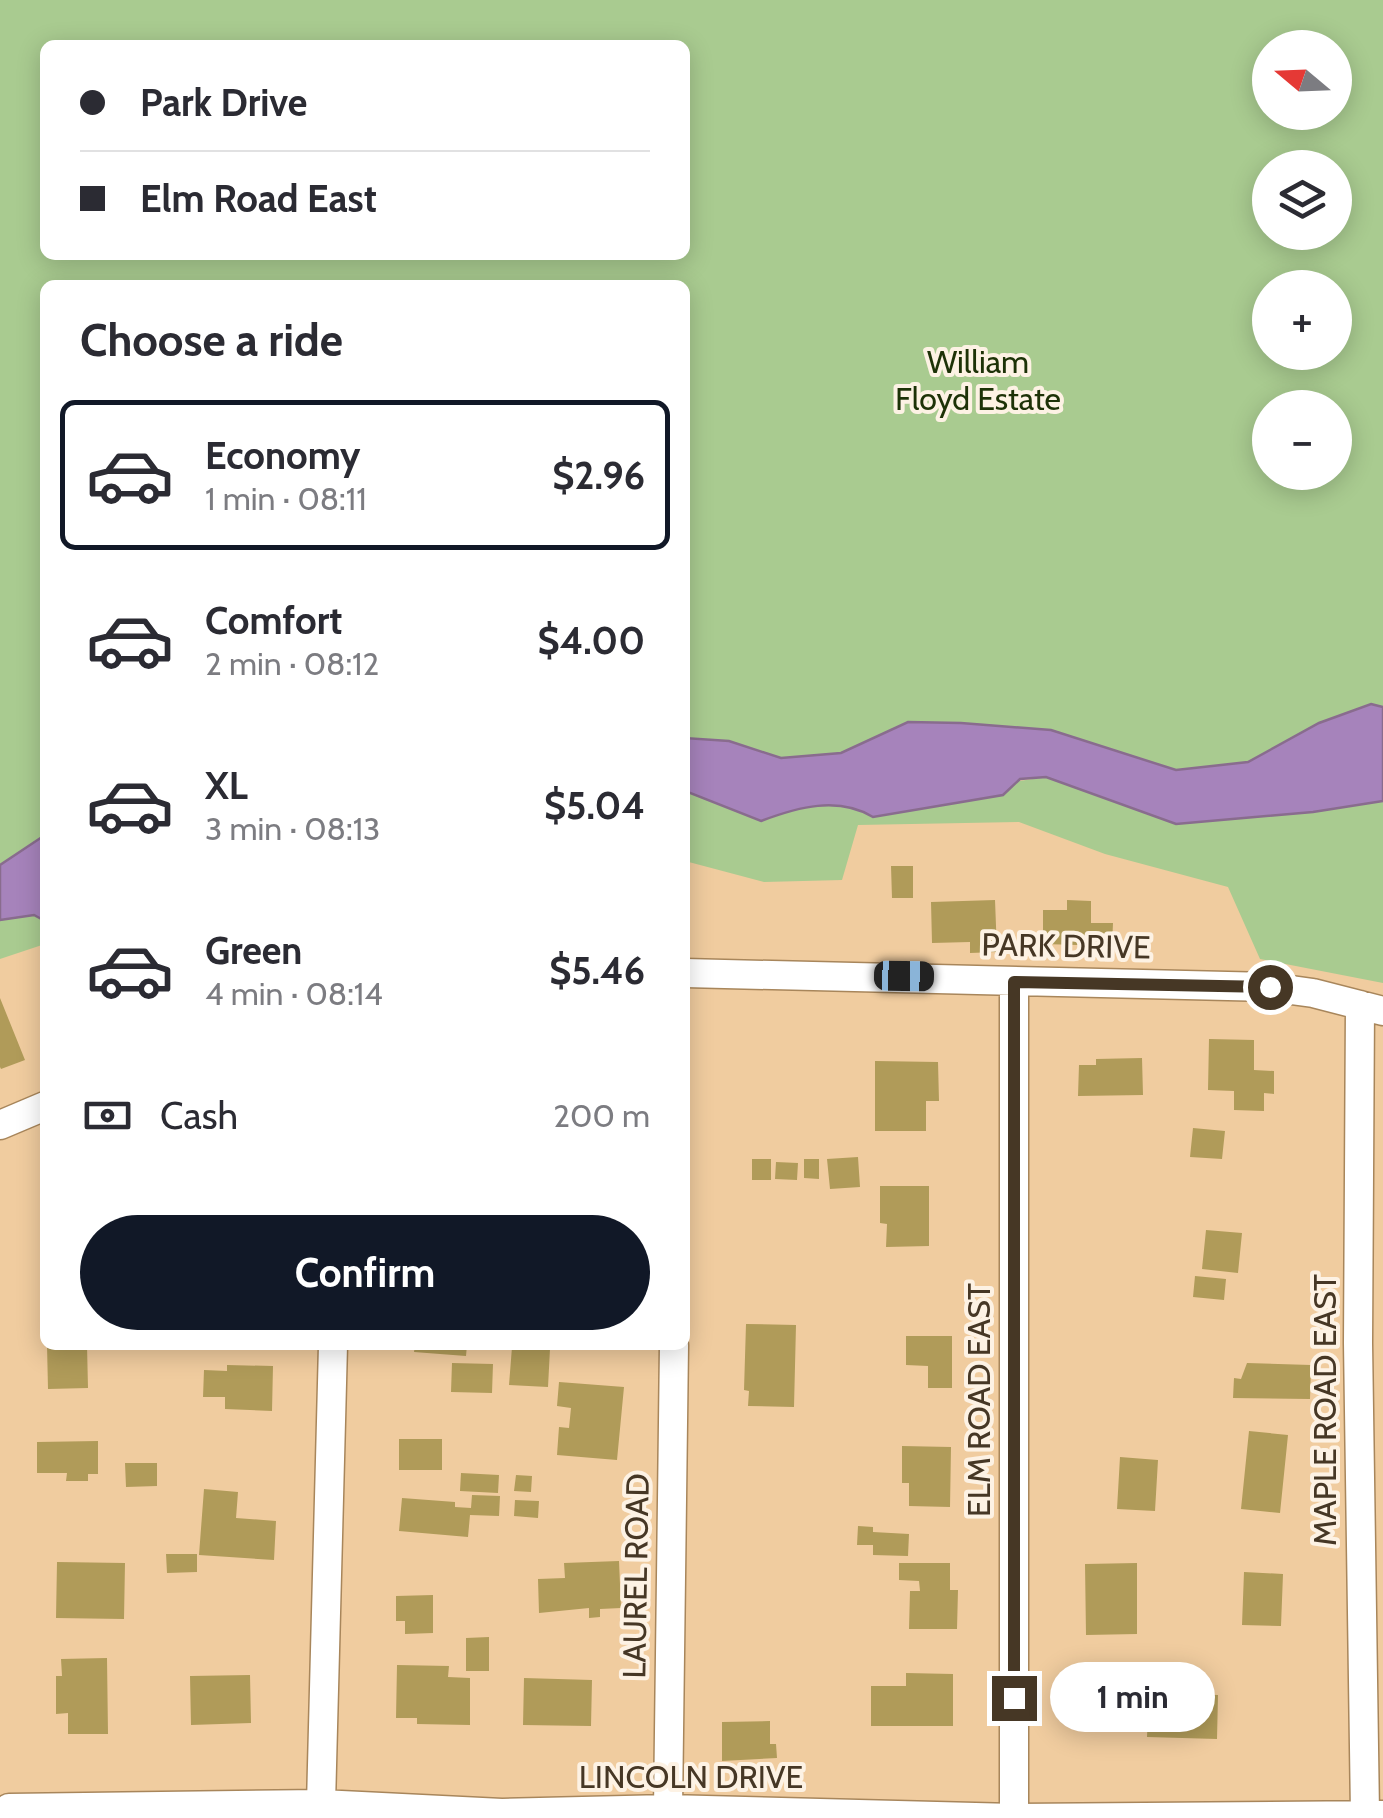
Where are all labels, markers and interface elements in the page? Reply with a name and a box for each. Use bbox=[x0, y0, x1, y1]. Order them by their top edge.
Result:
north arrow bbox=[1252, 30, 1352, 130]
map controls bbox=[1252, 30, 1352, 490]
text: Park Drive bbox=[140, 79, 307, 126]
button: layers bbox=[1252, 150, 1352, 250]
text: Elm Road East bbox=[140, 175, 377, 222]
button: + bbox=[1252, 270, 1352, 370]
text: Choose a ride bbox=[80, 313, 343, 367]
park label: William Floyd Estate bbox=[895, 342, 1061, 418]
button: − bbox=[1252, 390, 1352, 490]
icon: car bbox=[85, 430, 175, 520]
text: Economy bbox=[205, 432, 360, 479]
text: $2.96 bbox=[552, 452, 645, 499]
text: 1 min · 08:11 bbox=[205, 479, 367, 518]
icon: car bbox=[85, 595, 175, 685]
text: Comfort bbox=[205, 597, 342, 644]
text: $4.00 bbox=[538, 617, 645, 664]
text: 2 min · 08:12 bbox=[205, 644, 379, 683]
icon: car bbox=[85, 760, 175, 850]
text: XL bbox=[205, 762, 248, 809]
text: $5.04 bbox=[544, 782, 645, 829]
text: 3 min · 08:13 bbox=[205, 809, 380, 848]
icon: car bbox=[85, 925, 175, 1015]
street label: PARK DRIVE bbox=[981, 925, 1151, 966]
text: Green bbox=[205, 927, 302, 974]
text: $5.46 bbox=[549, 947, 645, 994]
car bbox=[874, 960, 934, 992]
route start bbox=[1248, 965, 1293, 1010]
text: 4 min · 08:14 bbox=[205, 974, 383, 1013]
icon: cash bbox=[80, 1088, 135, 1143]
text: Cash bbox=[160, 1092, 238, 1139]
text: 200 m bbox=[553, 1096, 650, 1135]
button: Confirm bbox=[80, 1215, 650, 1330]
street label: MAPLE ROAD EAST bbox=[1305, 1274, 1344, 1546]
street label: ELM ROAD EAST bbox=[959, 1283, 998, 1517]
street label: LAUREL ROAD bbox=[614, 1473, 657, 1679]
callout: 1 min bbox=[1049, 1663, 1214, 1733]
route end bbox=[992, 1676, 1037, 1721]
text: 1 min bbox=[1096, 1677, 1169, 1716]
street label: LINCOLN DRIVE bbox=[579, 1757, 803, 1796]

